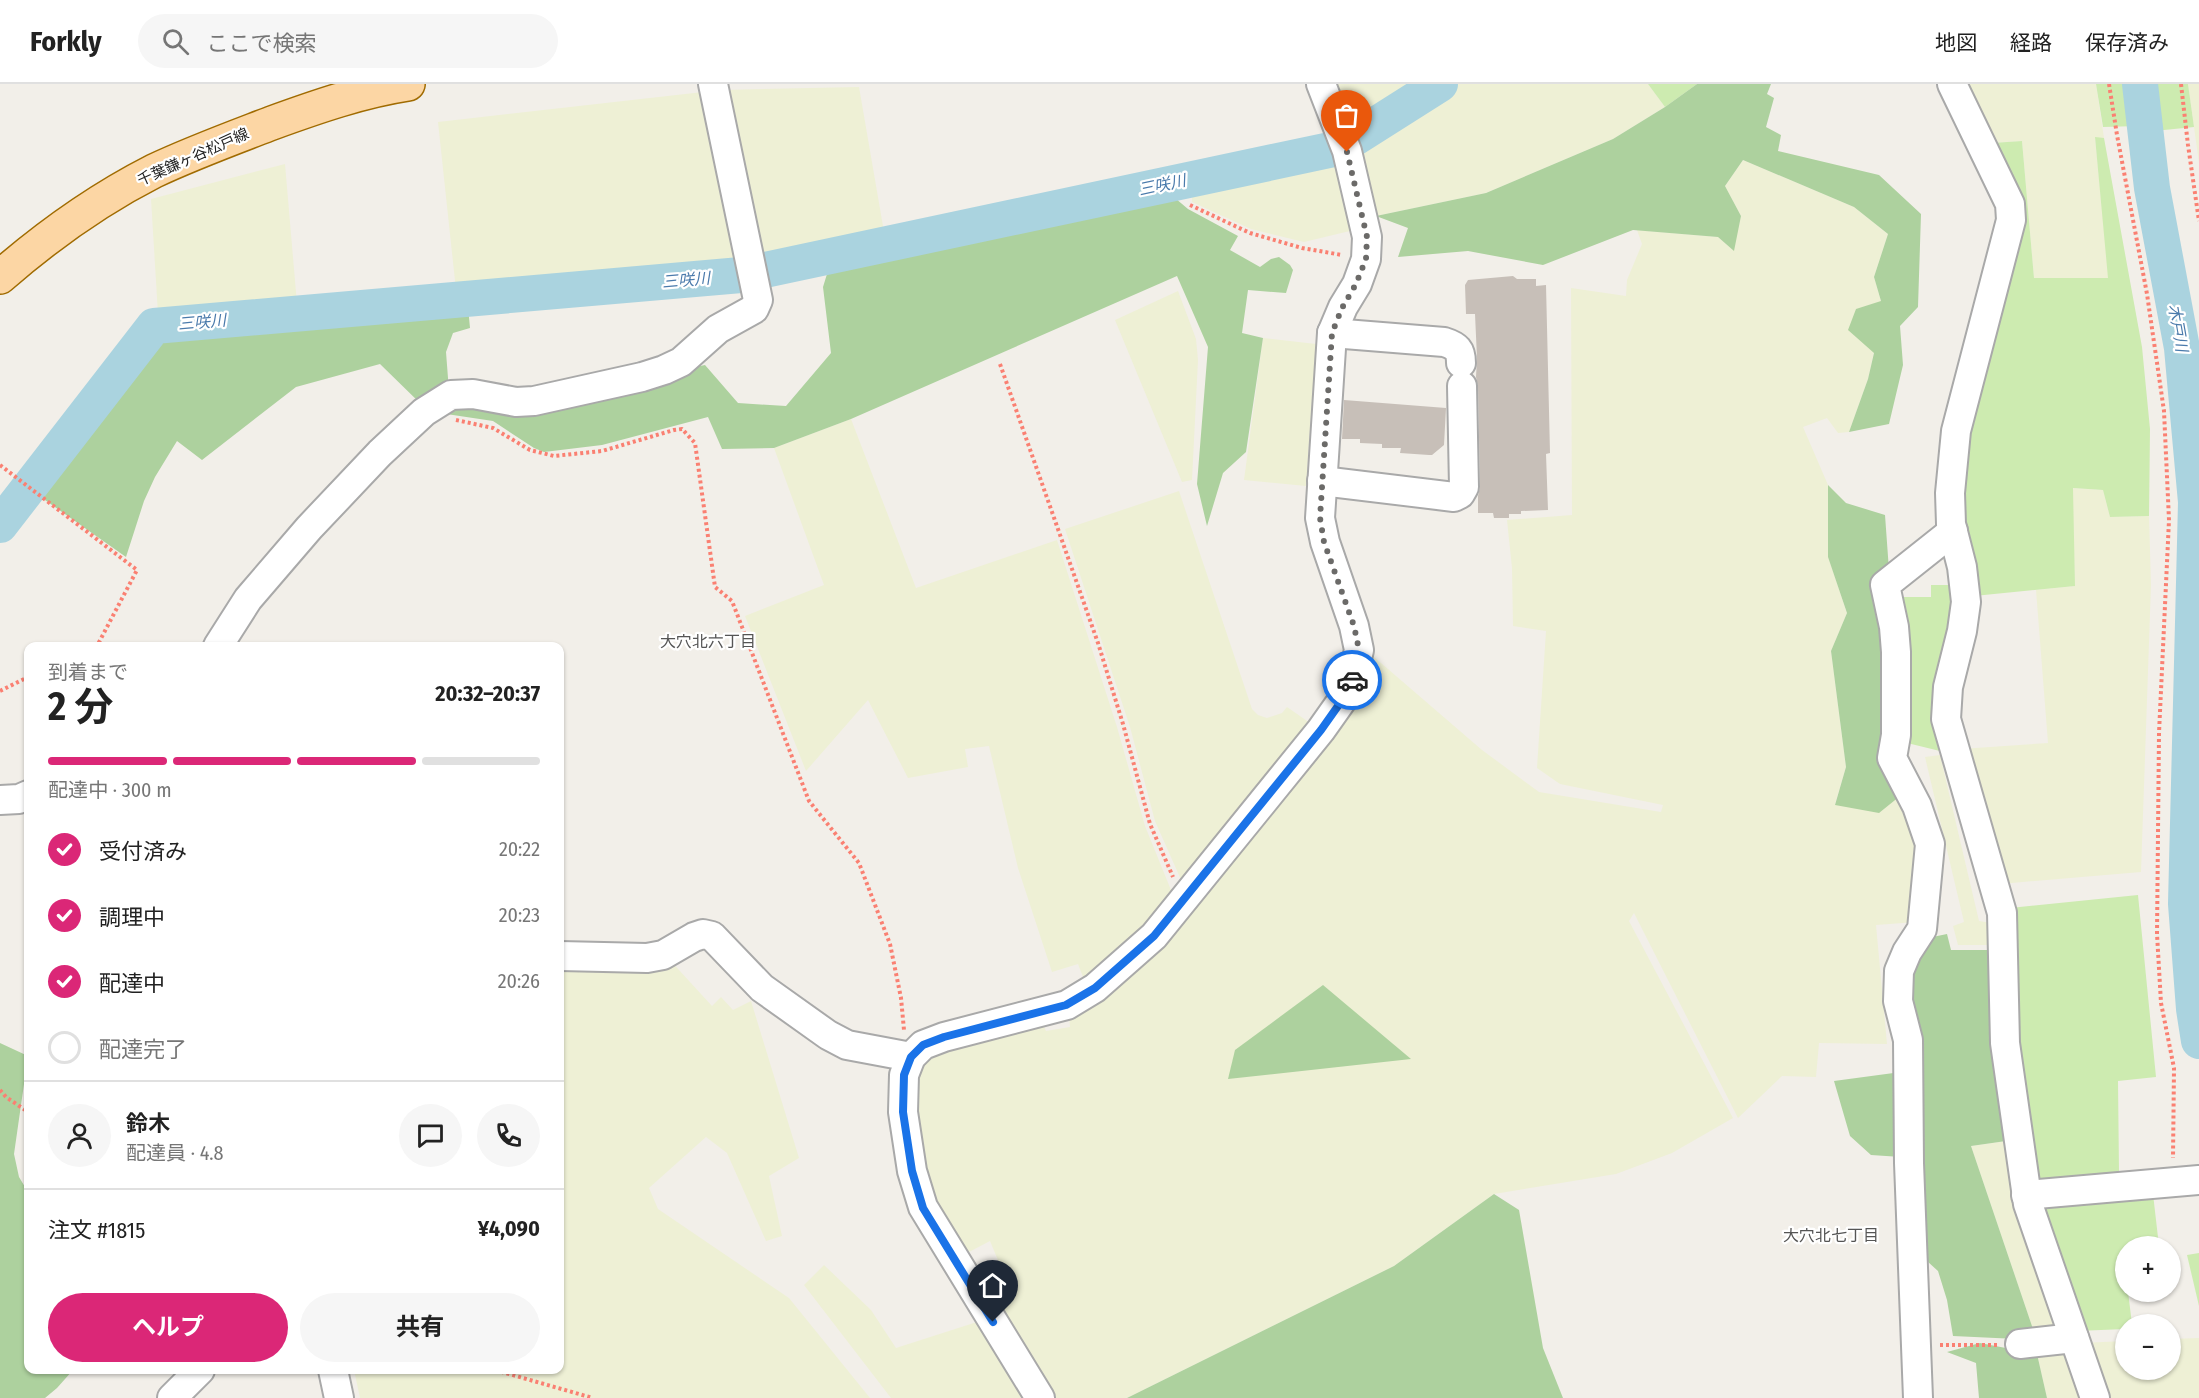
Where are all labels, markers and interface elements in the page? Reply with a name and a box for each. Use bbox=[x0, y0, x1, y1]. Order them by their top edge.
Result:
search box bbox=[138, 14, 558, 68]
text: Forkly bbox=[30, 25, 102, 58]
icon: search bbox=[159, 25, 192, 58]
text: ここで検索 bbox=[207, 30, 317, 57]
text: 地図 bbox=[1935, 30, 1977, 56]
text: 経路 bbox=[2010, 30, 2052, 56]
text: 保存済み bbox=[2085, 30, 2169, 56]
pin bbox=[1321, 90, 1372, 152]
icon: bag bbox=[1330, 99, 1363, 132]
street label: 千葉鎌ヶ谷松戸線 bbox=[135, 124, 251, 190]
water label: 三咲川 bbox=[1137, 170, 1189, 199]
water label: 三咲川 bbox=[661, 268, 713, 292]
water label: 木戸川 bbox=[2164, 303, 2192, 355]
water label: 三咲川 bbox=[177, 310, 229, 334]
district label: 大穴北六丁目 bbox=[660, 632, 756, 651]
courier bbox=[1322, 650, 1382, 710]
text: 到着まで bbox=[48, 660, 128, 684]
icon: car bbox=[1336, 664, 1369, 697]
text: 20:32–20:37 bbox=[435, 680, 540, 707]
text: 2 分 bbox=[48, 684, 113, 730]
text: 配達中 · 300 m bbox=[48, 778, 172, 802]
icon: check bbox=[48, 833, 81, 866]
text: 20:22 bbox=[499, 837, 540, 861]
text: 受付済み bbox=[99, 838, 187, 865]
icon: check bbox=[48, 899, 81, 932]
text: 20:23 bbox=[499, 903, 540, 927]
text: 調理中 bbox=[99, 904, 165, 931]
icon: check bbox=[48, 965, 81, 998]
text: 20:26 bbox=[498, 969, 540, 993]
text: 配達中 bbox=[99, 970, 165, 997]
text: 配達完了 bbox=[99, 1036, 187, 1063]
button: person bbox=[48, 1104, 111, 1167]
button: chat bbox=[399, 1104, 462, 1167]
button: phone bbox=[477, 1104, 540, 1167]
text: 鈴木 bbox=[126, 1110, 170, 1137]
text: 配達員 · 4.8 bbox=[126, 1141, 224, 1165]
text: ¥4,090 bbox=[478, 1215, 540, 1242]
text: 注文 #1815 bbox=[48, 1217, 145, 1244]
district label: 大穴北七丁目 bbox=[1783, 1226, 1879, 1245]
map controls bbox=[2115, 1236, 2181, 1380]
button: + bbox=[2115, 1236, 2181, 1302]
pin bbox=[967, 1260, 1018, 1322]
icon: home bbox=[976, 1269, 1009, 1302]
button: ヘルプ bbox=[48, 1293, 288, 1362]
button: 共有 bbox=[300, 1293, 540, 1362]
button: − bbox=[2115, 1314, 2181, 1380]

